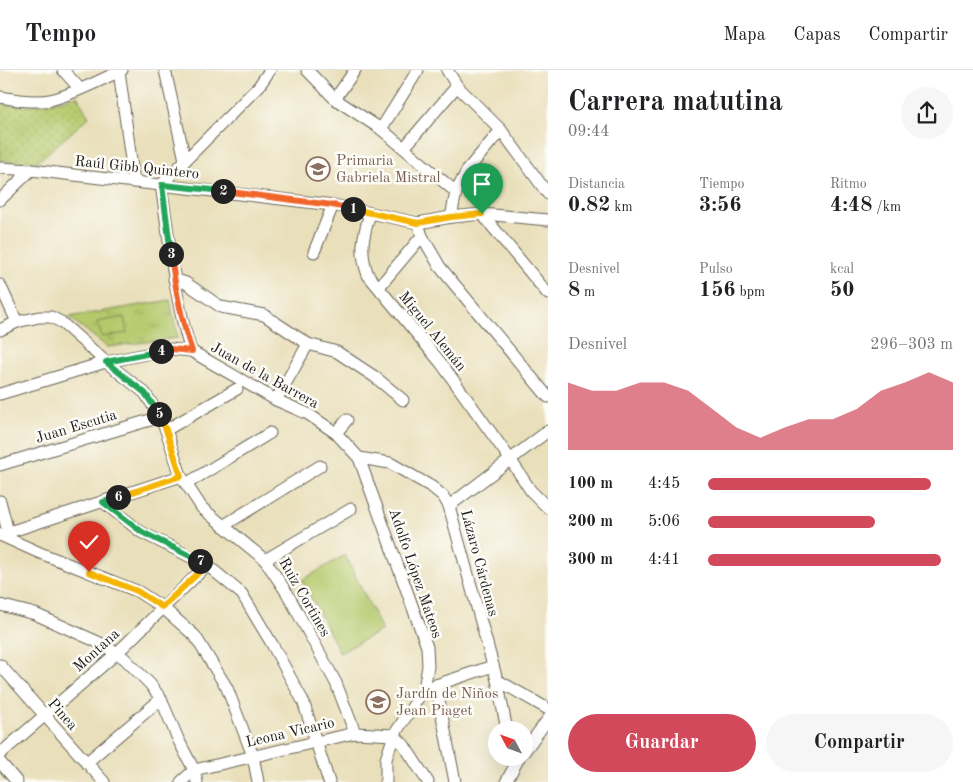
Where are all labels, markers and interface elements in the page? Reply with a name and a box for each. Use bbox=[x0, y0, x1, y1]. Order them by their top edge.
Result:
text: Tempo bbox=[25, 23, 96, 47]
text: Mapa bbox=[723, 26, 766, 44]
text: Capas bbox=[794, 26, 841, 44]
text: Compartir bbox=[869, 26, 948, 44]
button: share bbox=[901, 87, 953, 139]
text: Carrera matutina bbox=[568, 89, 783, 117]
text: 09:44 bbox=[568, 124, 610, 140]
street label: Raúl Gibb Quintero bbox=[74, 154, 200, 182]
place label: Primaria Gabriela Mistral bbox=[336, 154, 441, 186]
school or university icon: Primaria Gabriela Mistral bbox=[305, 156, 331, 182]
pin bbox=[461, 163, 503, 214]
icon: arrive bbox=[468, 170, 496, 198]
text: Distancia bbox=[568, 177, 625, 191]
text: Tiempo bbox=[699, 177, 745, 191]
text: Ritmo bbox=[830, 177, 867, 191]
pin: 2 bbox=[210, 178, 236, 204]
text: 2 bbox=[219, 184, 228, 198]
text: 0.82 bbox=[568, 195, 610, 216]
text: 3:56 bbox=[699, 195, 741, 216]
text: 4:48 bbox=[830, 195, 872, 216]
pin: 1 bbox=[340, 196, 366, 222]
text: km bbox=[610, 200, 633, 214]
text: /km bbox=[872, 200, 901, 214]
text: 1 bbox=[349, 202, 358, 216]
pin: 3 bbox=[158, 242, 184, 266]
text: 3 bbox=[167, 247, 176, 261]
text: Desnivel bbox=[568, 262, 620, 276]
text: Pulso bbox=[699, 262, 733, 276]
text: kcal bbox=[830, 262, 854, 276]
text: 8 bbox=[568, 280, 580, 301]
text: 156 bbox=[699, 280, 736, 301]
text: 50 bbox=[830, 280, 854, 301]
text: m bbox=[580, 285, 595, 299]
text: bpm bbox=[736, 285, 765, 299]
street label: Miguel Alemán bbox=[395, 289, 468, 375]
text: Desnivel bbox=[568, 337, 627, 353]
text: 296–303 m bbox=[870, 337, 953, 353]
pin: 4 bbox=[148, 338, 174, 364]
street label: Juan de la Barrera bbox=[208, 340, 321, 412]
text: 4 bbox=[157, 344, 166, 358]
pin: 5 bbox=[146, 402, 172, 426]
text: 5 bbox=[155, 407, 164, 421]
street label: Juan Escutia bbox=[34, 408, 119, 447]
text: 100 m bbox=[568, 476, 613, 492]
text: 4:45 bbox=[648, 476, 680, 492]
pin: 6 bbox=[106, 484, 130, 510]
text: 6 bbox=[114, 490, 123, 504]
street label: Adolfo López Mateos bbox=[385, 507, 444, 640]
street label: Lázaro Cárdenas bbox=[457, 509, 500, 618]
text: 200 m bbox=[568, 514, 613, 530]
text: 5:06 bbox=[648, 514, 680, 530]
pin bbox=[68, 521, 110, 572]
icon: check bbox=[75, 528, 103, 556]
pin: 7 bbox=[188, 548, 212, 574]
text: 300 m bbox=[568, 552, 613, 568]
text: 4:41 bbox=[648, 552, 680, 568]
text: 7 bbox=[196, 554, 205, 568]
street label: Ruiz Cortines bbox=[275, 556, 332, 640]
street label: Montana bbox=[71, 626, 123, 676]
place label: Jardín de Niños Jean Piaget bbox=[396, 687, 498, 719]
school or university icon: Jardín de Niños Jean Piaget bbox=[365, 689, 391, 715]
street label: Pinea bbox=[44, 696, 80, 734]
button: Guardar bbox=[568, 714, 756, 772]
button: Compartir bbox=[766, 714, 953, 772]
street label: Leona Vicario bbox=[244, 716, 336, 751]
north arrow bbox=[488, 721, 532, 766]
map controls bbox=[488, 721, 533, 766]

